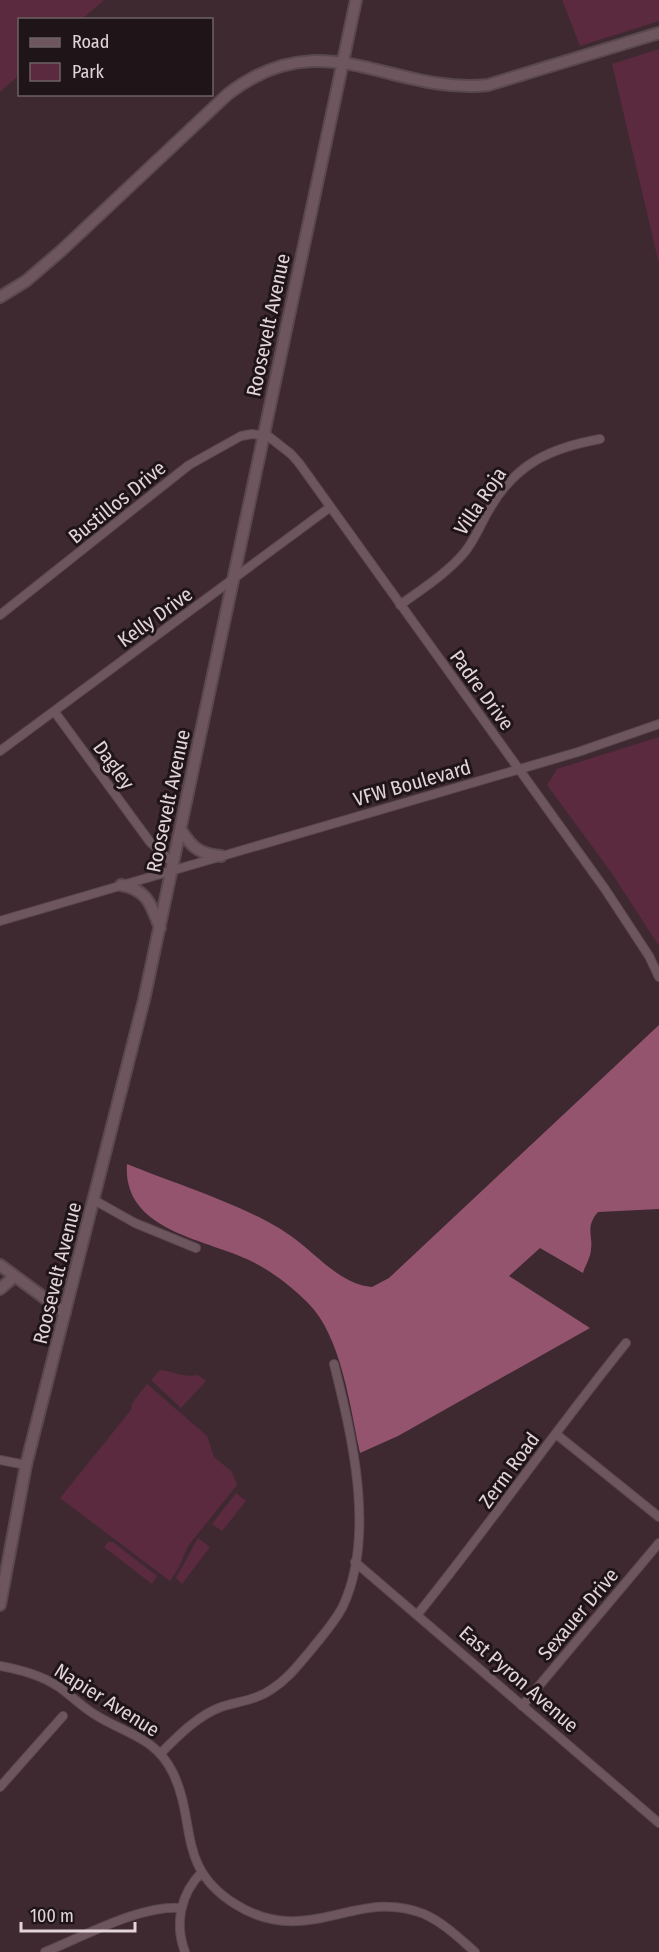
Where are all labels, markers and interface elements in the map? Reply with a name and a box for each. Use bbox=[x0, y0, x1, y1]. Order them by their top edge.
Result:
legend bbox=[18, 18, 213, 96]
text: Road bbox=[72, 31, 109, 53]
text: Park bbox=[72, 61, 105, 83]
street label: Roosevelt Avenue bbox=[241, 251, 295, 399]
street label: Bustillos Drive bbox=[64, 456, 170, 548]
street label: Villa Roja bbox=[449, 463, 511, 539]
street label: Kelly Drive bbox=[113, 582, 197, 652]
street label: Padre Drive bbox=[445, 645, 519, 735]
street label: Roosevelt Avenue bbox=[141, 727, 195, 875]
street label: Dagley bbox=[88, 736, 140, 794]
street label: VFW Boulevard bbox=[350, 755, 474, 811]
street label: Roosevelt Avenue bbox=[28, 1200, 86, 1346]
street label: Zerm Road bbox=[474, 1428, 544, 1512]
street label: Sexauer Drive bbox=[533, 1563, 623, 1665]
street label: East Pyron Avenue bbox=[454, 1621, 584, 1737]
street label: Napier Avenue bbox=[50, 1658, 164, 1742]
scale bar bbox=[21, 1895, 135, 1933]
text: 100 m bbox=[30, 1905, 74, 1927]

